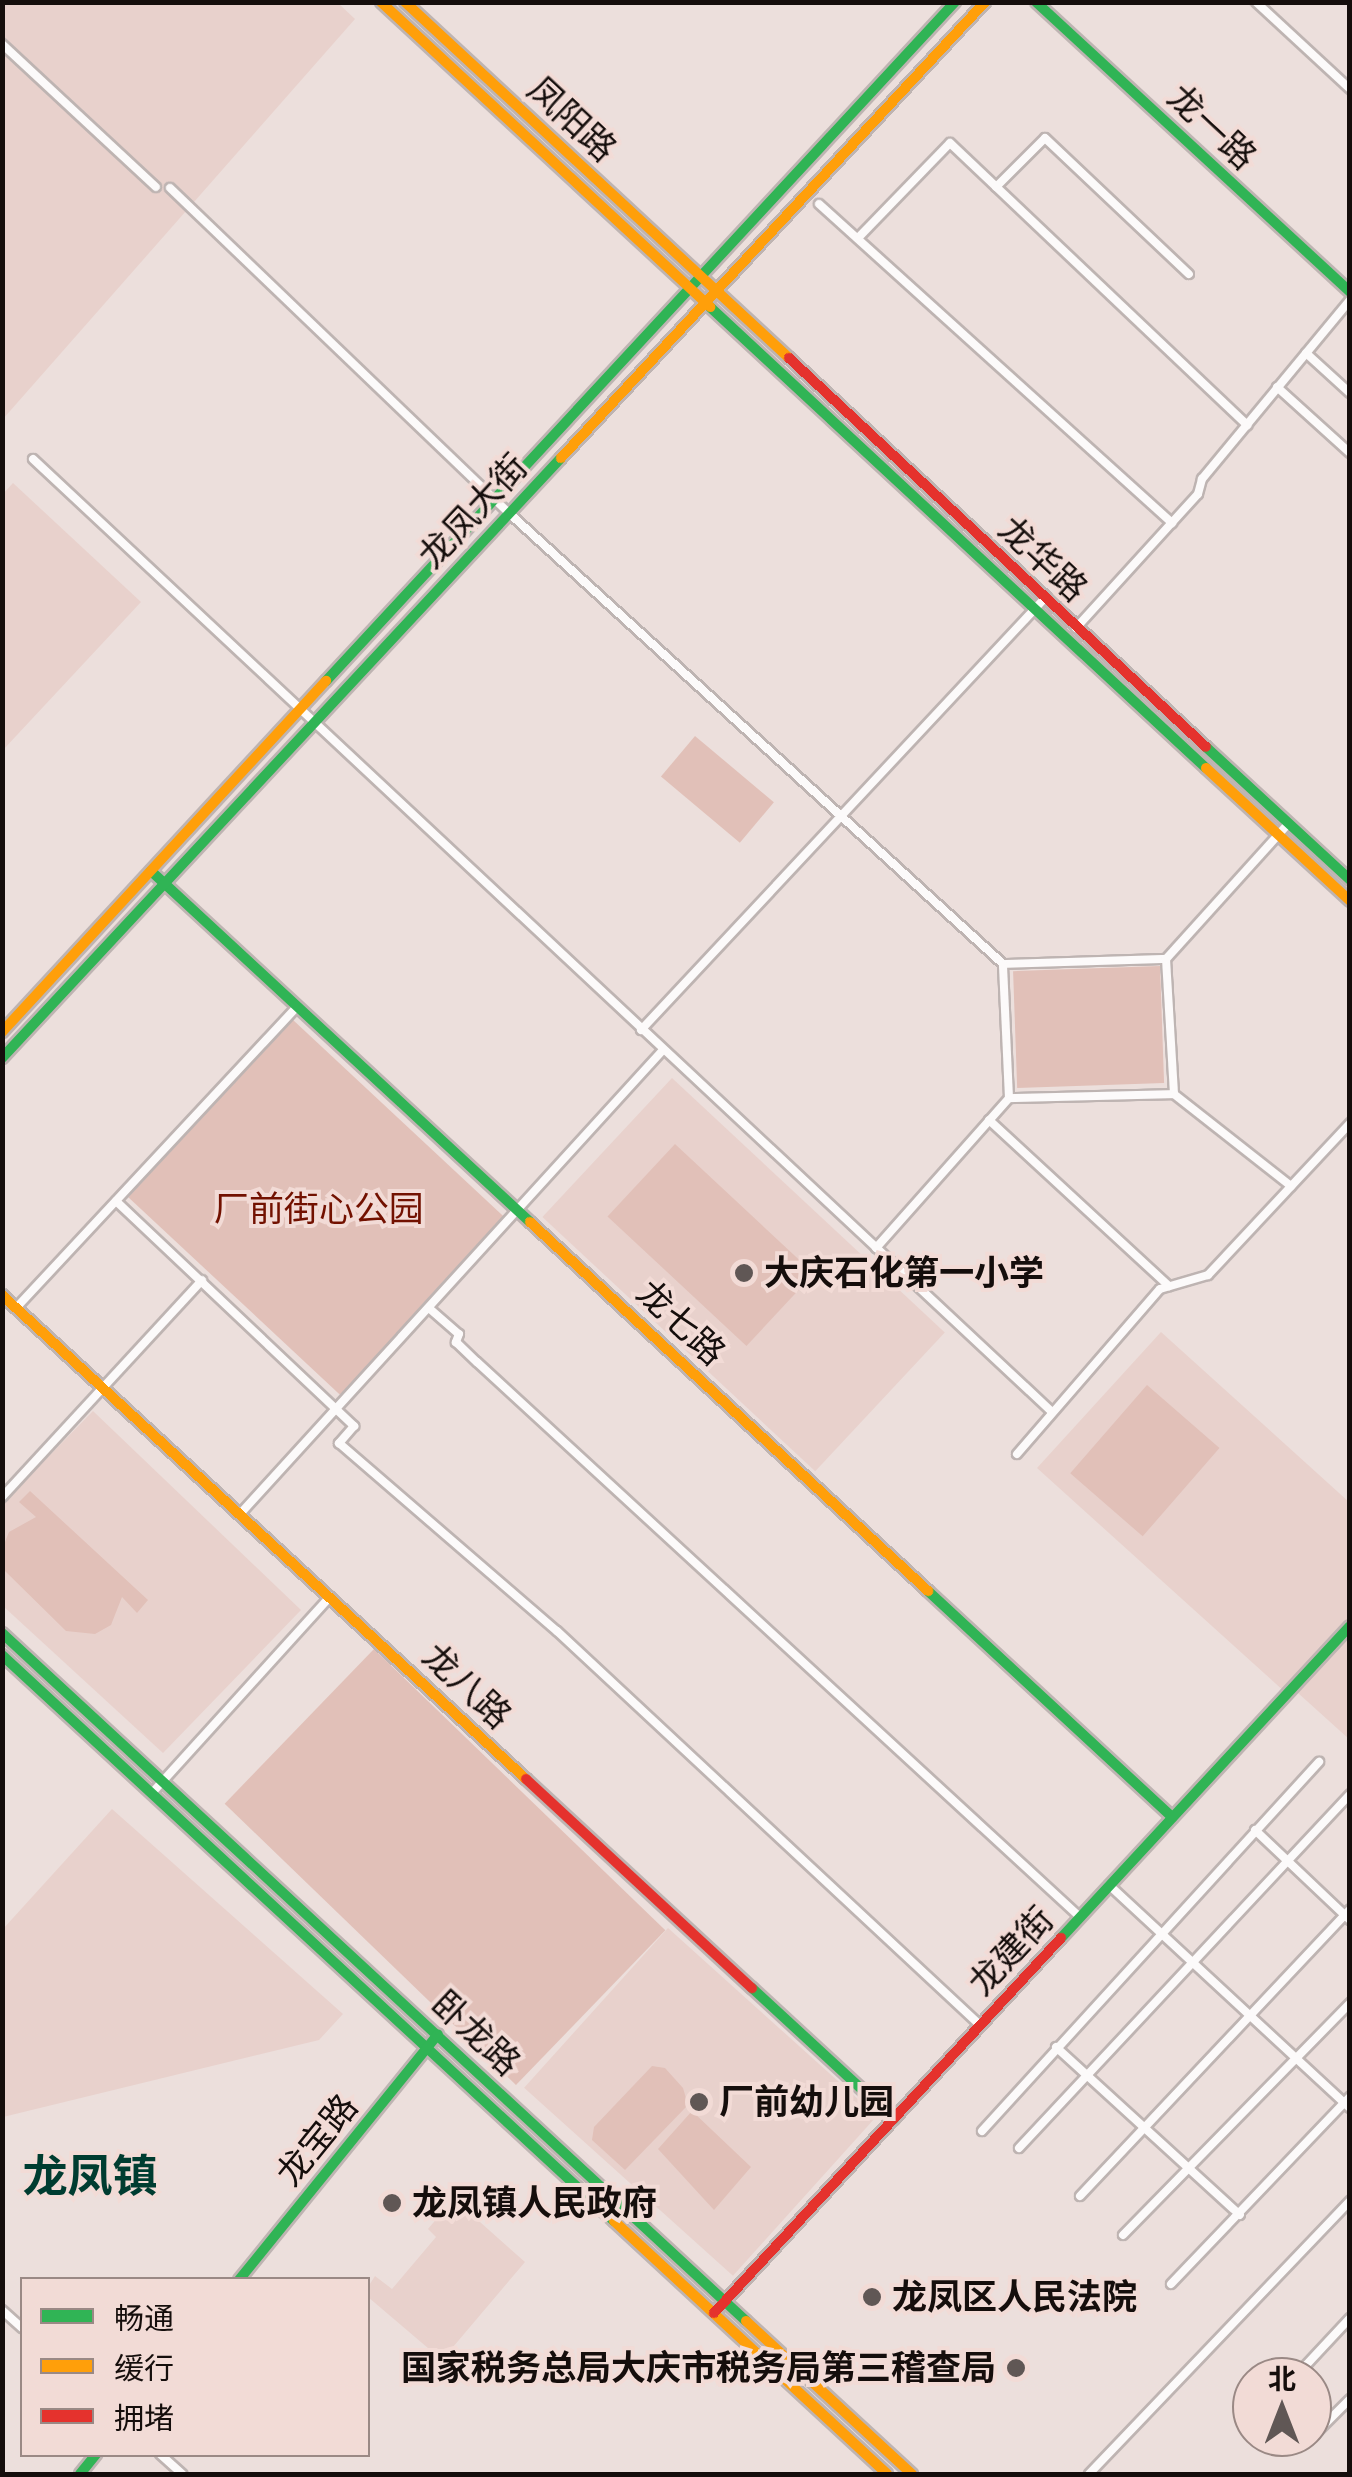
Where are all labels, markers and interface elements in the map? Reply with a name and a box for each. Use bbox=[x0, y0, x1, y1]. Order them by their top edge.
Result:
street label: 凤阳路 bbox=[519, 68, 625, 170]
street label: 龙一路 bbox=[1159, 76, 1265, 178]
street label: 龙凤大街 bbox=[410, 445, 536, 577]
street label: 龙华路 bbox=[990, 508, 1096, 610]
park label: 厂前街心公园 bbox=[214, 1188, 424, 1230]
place label: 大庆石化第一小学 bbox=[764, 1252, 1044, 1294]
marker: 大庆石化第一小学 bbox=[733, 1262, 755, 1284]
street label: 龙七路 bbox=[628, 1272, 734, 1374]
street label: 龙八路 bbox=[414, 1635, 520, 1737]
street label: 龙建街 bbox=[960, 1898, 1062, 2004]
street label: 卧龙路 bbox=[423, 1982, 529, 2084]
place label: 厂前幼儿园 bbox=[719, 2081, 894, 2123]
street label: 龙宝路 bbox=[268, 2086, 366, 2194]
marker: 厂前幼儿园 bbox=[688, 2091, 710, 2113]
district label: 龙凤镇 bbox=[23, 2150, 157, 2204]
place label: 龙凤镇人民政府 bbox=[412, 2182, 657, 2224]
marker: 龙凤镇人民政府 bbox=[381, 2192, 403, 2214]
place label: 龙凤区人民法院 bbox=[892, 2276, 1137, 2318]
legend bbox=[20, 2277, 370, 2457]
marker: 龙凤区人民法院 bbox=[861, 2286, 883, 2308]
text: 畅通 bbox=[114, 2300, 174, 2337]
place label: 国家税务总局大庆市税务局第三稽查局 bbox=[401, 2347, 996, 2389]
text: 缓行 bbox=[114, 2350, 174, 2387]
marker: 国家税务总局大庆市税务局第三稽查局 bbox=[1005, 2357, 1027, 2379]
north arrow bbox=[1232, 2357, 1332, 2457]
text: 北 bbox=[1268, 2362, 1296, 2396]
text: 拥堵 bbox=[114, 2400, 174, 2437]

